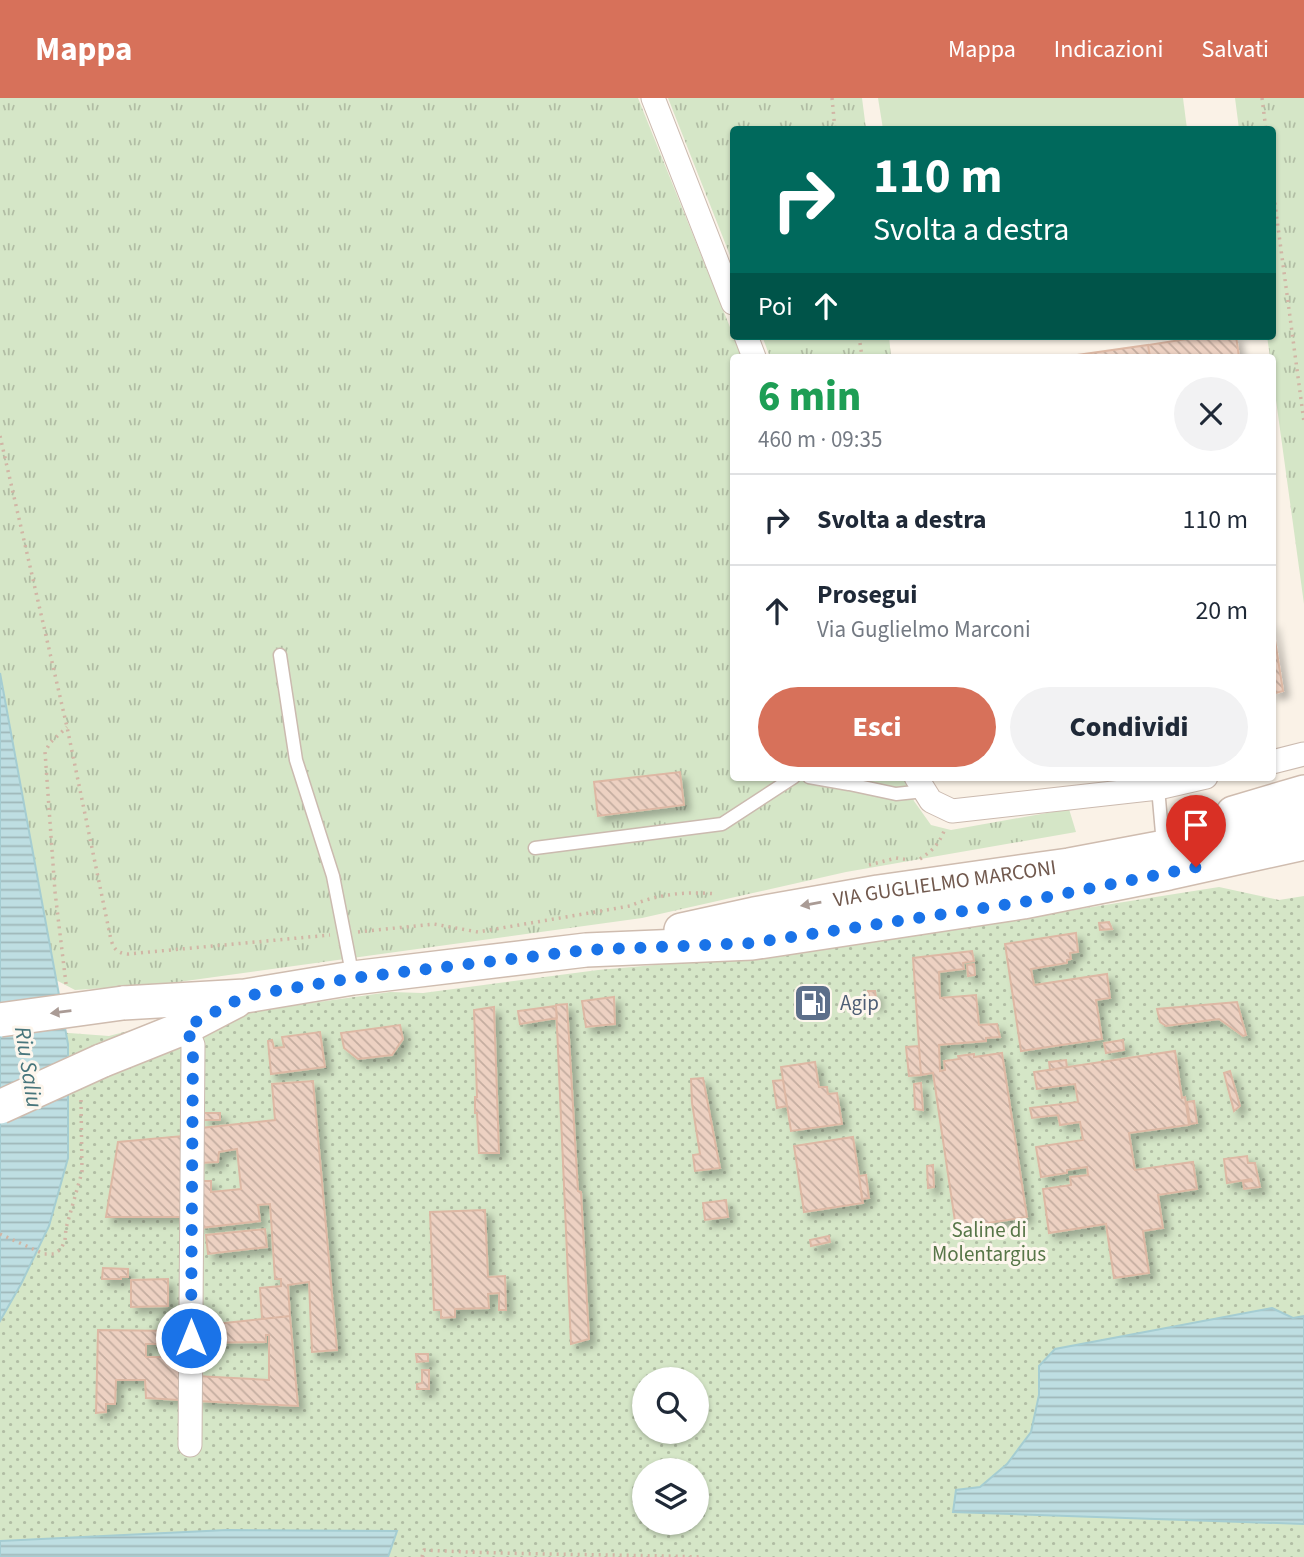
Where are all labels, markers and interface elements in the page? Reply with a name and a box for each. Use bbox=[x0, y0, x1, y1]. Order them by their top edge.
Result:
text: Mappa bbox=[35, 26, 132, 73]
text: Mappa bbox=[948, 32, 1016, 67]
text: Indicazioni bbox=[1054, 32, 1163, 67]
text: Salvati bbox=[1201, 32, 1269, 67]
text: 110 m bbox=[873, 142, 1002, 212]
icon: right bbox=[758, 154, 849, 245]
text: Svolta a destra bbox=[873, 207, 1069, 253]
icon: ahead bbox=[807, 287, 845, 325]
text: Poi bbox=[758, 288, 793, 325]
text: 6 min bbox=[758, 367, 861, 427]
button: close bbox=[1174, 377, 1248, 451]
text: 460 m · 09:35 bbox=[758, 423, 882, 456]
icon: right bbox=[758, 501, 796, 539]
text: Svolta a destra bbox=[817, 501, 987, 538]
text: 110 m bbox=[1182, 501, 1248, 538]
text: Prosegui bbox=[817, 576, 917, 613]
icon: ahead bbox=[758, 592, 796, 630]
text: 20 m bbox=[1195, 592, 1248, 629]
text: Via Guglielmo Marconi bbox=[817, 613, 1031, 646]
button: Esci bbox=[758, 687, 996, 767]
button: Condividi bbox=[1010, 687, 1248, 767]
pin bbox=[1166, 795, 1226, 867]
icon: arrive bbox=[1177, 806, 1215, 844]
street label: VIA GUGLIELMO MARCONI bbox=[831, 852, 1058, 915]
one-way arrow bbox=[800, 899, 822, 910]
fuel station icon: Agip bbox=[792, 982, 834, 1024]
place label: Agip bbox=[840, 988, 879, 1018]
one-way arrow bbox=[50, 1006, 72, 1017]
water label: Riu Saliu bbox=[6, 1024, 51, 1110]
park label: Saline di Molentargius bbox=[932, 1215, 1046, 1269]
position arrow bbox=[154, 1301, 228, 1375]
map controls bbox=[632, 1367, 709, 1535]
button: search bbox=[632, 1367, 709, 1444]
button: layers bbox=[632, 1458, 709, 1535]

